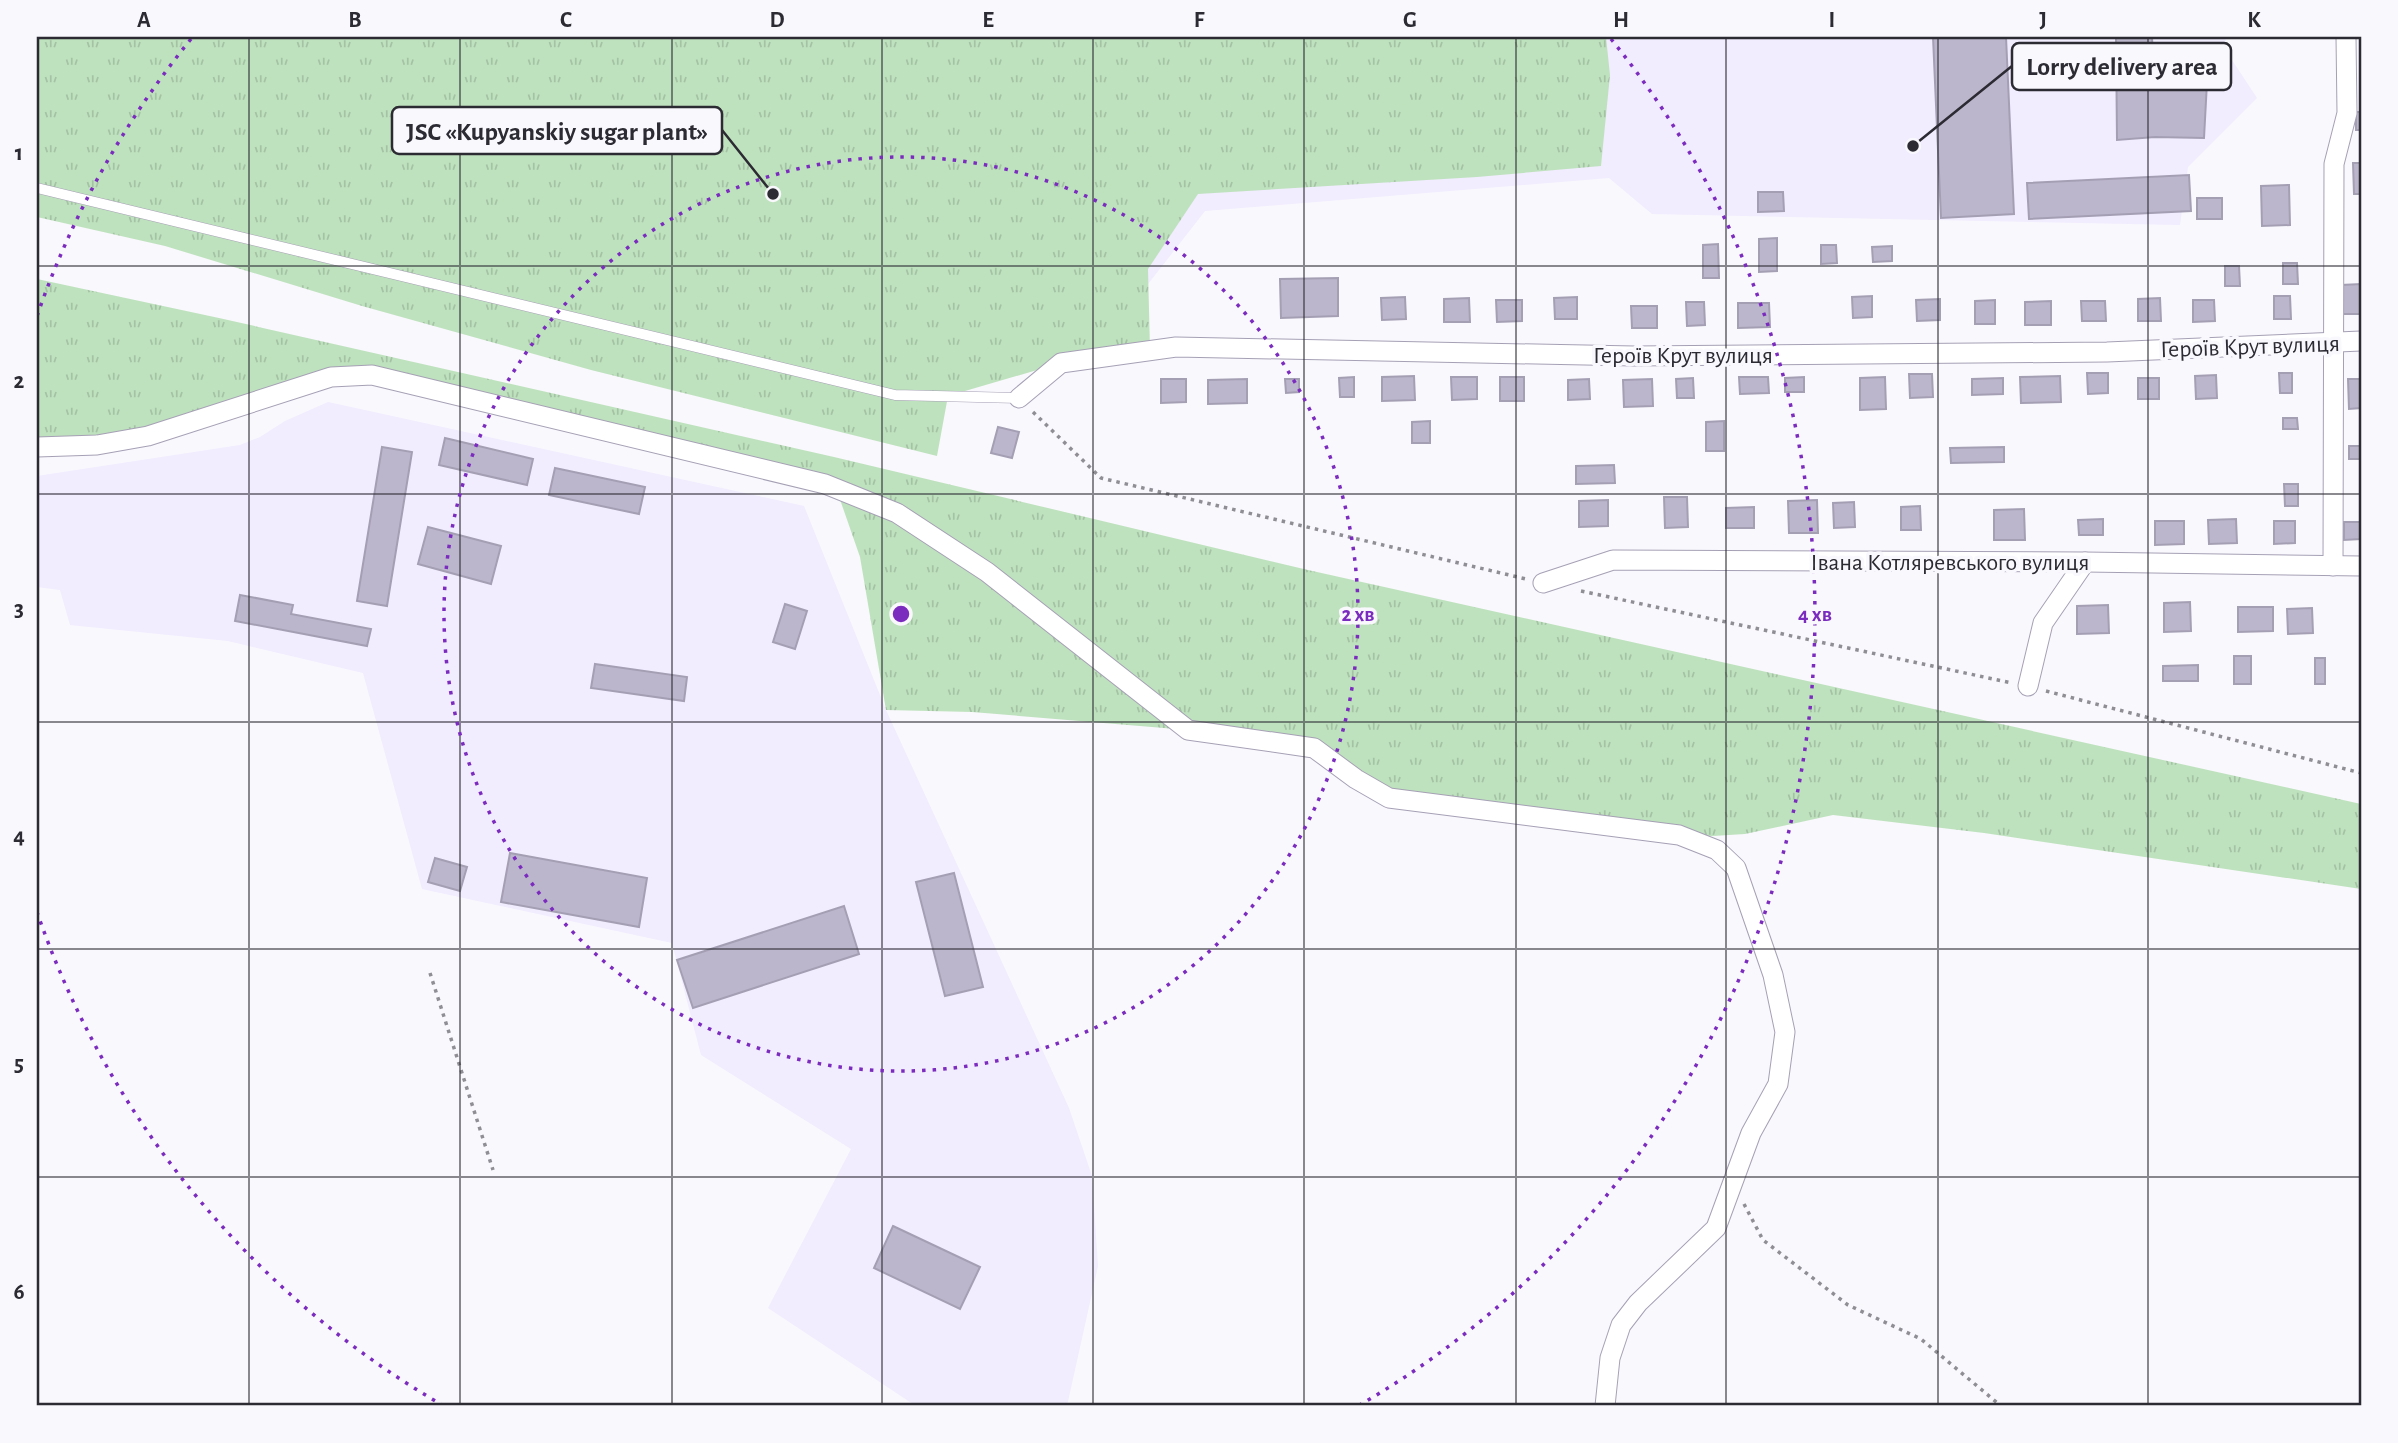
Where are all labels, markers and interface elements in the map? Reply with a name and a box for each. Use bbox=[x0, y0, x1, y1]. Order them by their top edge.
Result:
text: A bbox=[137, 9, 151, 32]
text: B bbox=[348, 9, 362, 32]
text: C bbox=[560, 9, 572, 32]
text: D bbox=[769, 9, 785, 32]
text: E bbox=[982, 9, 994, 32]
text: F bbox=[1194, 9, 1205, 32]
text: G bbox=[1403, 9, 1417, 32]
text: H bbox=[1613, 9, 1629, 32]
text: I bbox=[1829, 9, 1835, 32]
text: J bbox=[2039, 9, 2047, 32]
text: K bbox=[2247, 9, 2261, 32]
callout: Lorry delivery area bbox=[2012, 43, 2231, 90]
text: Lorry delivery area bbox=[2026, 54, 2218, 80]
callout: JSC «Kupyanskiy sugar plant» bbox=[392, 107, 722, 154]
text: JSC «Kupyanskiy sugar plant» bbox=[406, 119, 708, 145]
text: 1 bbox=[15, 142, 23, 165]
street label: Героїв Крут вулиця bbox=[2160, 332, 2340, 362]
street label: Героїв Крут вулиця bbox=[1593, 344, 1773, 368]
text: 2 bbox=[14, 370, 25, 393]
street label: Івана Котляревського вулиця bbox=[1811, 551, 2089, 575]
text: 3 bbox=[14, 598, 24, 621]
centre of rings bbox=[889, 602, 913, 626]
text: 2 хв bbox=[1341, 604, 1375, 625]
text: 4 хв bbox=[1798, 604, 1832, 625]
text: 4 bbox=[13, 825, 25, 848]
text: 5 bbox=[14, 1053, 24, 1076]
text: 6 bbox=[13, 1281, 25, 1304]

